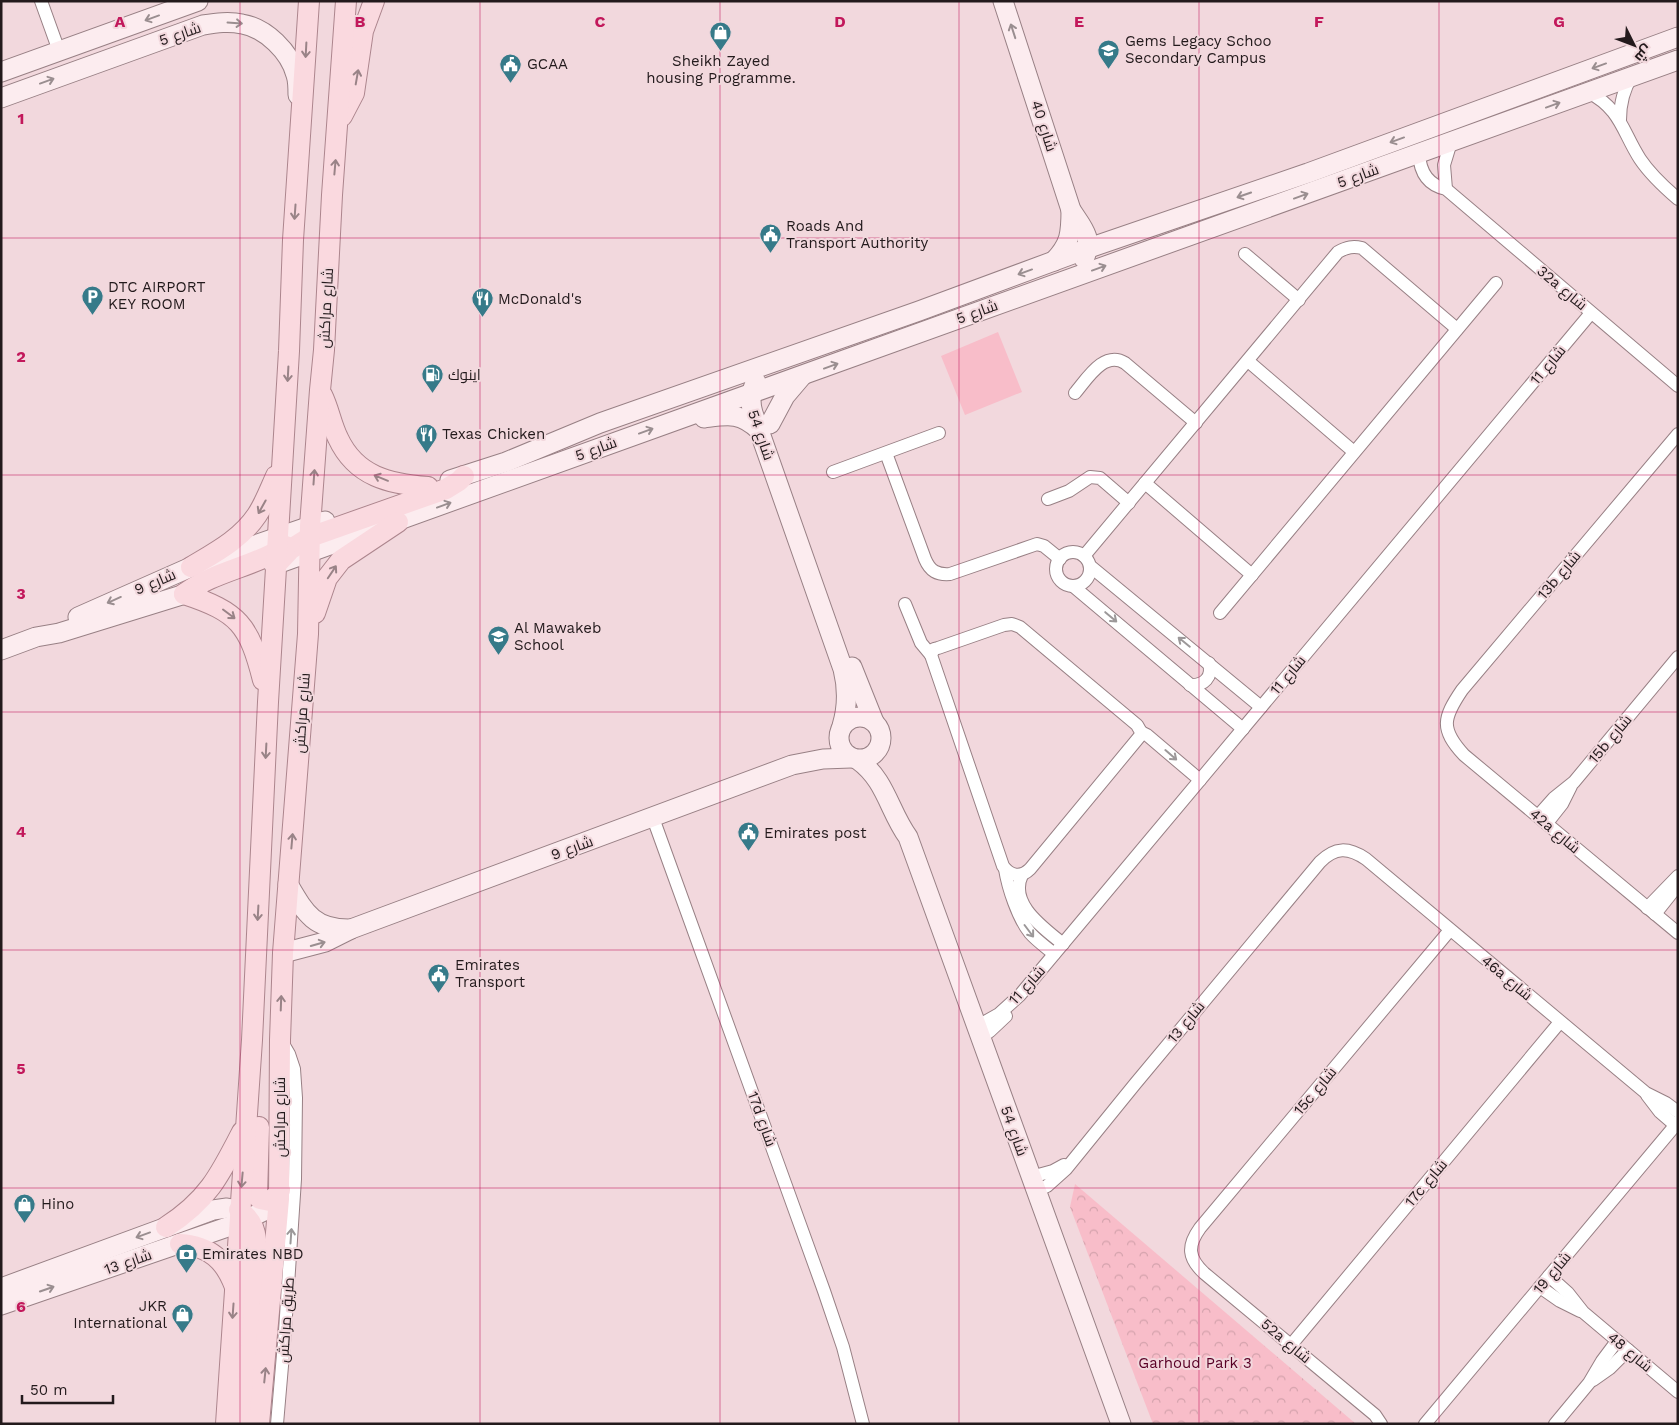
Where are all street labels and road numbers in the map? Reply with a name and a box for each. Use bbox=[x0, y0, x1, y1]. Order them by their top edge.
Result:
street label: شارع 5 bbox=[157, 19, 204, 51]
street label: شارع 40 bbox=[1025, 98, 1061, 154]
street label: شارع 5 bbox=[1335, 160, 1382, 194]
street label: 32a شارع bbox=[1532, 262, 1591, 316]
street label: شارع مراكش bbox=[315, 267, 339, 349]
street label: شارع 5 bbox=[954, 296, 1001, 330]
street label: شارع 11 bbox=[1526, 342, 1571, 390]
street label: شارع 54 bbox=[742, 407, 778, 463]
street label: شارع 5 bbox=[573, 433, 620, 467]
street label: 13b شارع bbox=[1533, 547, 1586, 604]
street label: شارع 9 bbox=[131, 565, 179, 601]
street label: شارع 11 bbox=[1266, 652, 1311, 700]
street label: شارع مراكش bbox=[290, 672, 316, 754]
street label: 15b شارع bbox=[1584, 711, 1637, 768]
street label: 42a شارع bbox=[1525, 805, 1584, 859]
street label: شارع 9 bbox=[549, 832, 596, 866]
street label: 46a شارع bbox=[1477, 952, 1536, 1006]
street label: شارع 11 bbox=[1005, 962, 1051, 1009]
street label: شارع 13 bbox=[1163, 998, 1210, 1048]
street label: 15c شارع bbox=[1290, 1063, 1342, 1120]
street label: شارع مراكش bbox=[271, 1077, 291, 1157]
street label: 17d شارع bbox=[742, 1089, 780, 1150]
street label: شارع 54 bbox=[995, 1103, 1031, 1159]
street label: 17c شارع bbox=[1401, 1156, 1453, 1212]
street label: شارع 13 bbox=[102, 1246, 155, 1280]
street label: شارع 19 bbox=[1529, 1248, 1576, 1299]
street label: طريق مراكش bbox=[274, 1277, 299, 1363]
street label: 52a شارع bbox=[1256, 1315, 1315, 1369]
street label: شارع 48 bbox=[1603, 1328, 1656, 1377]

